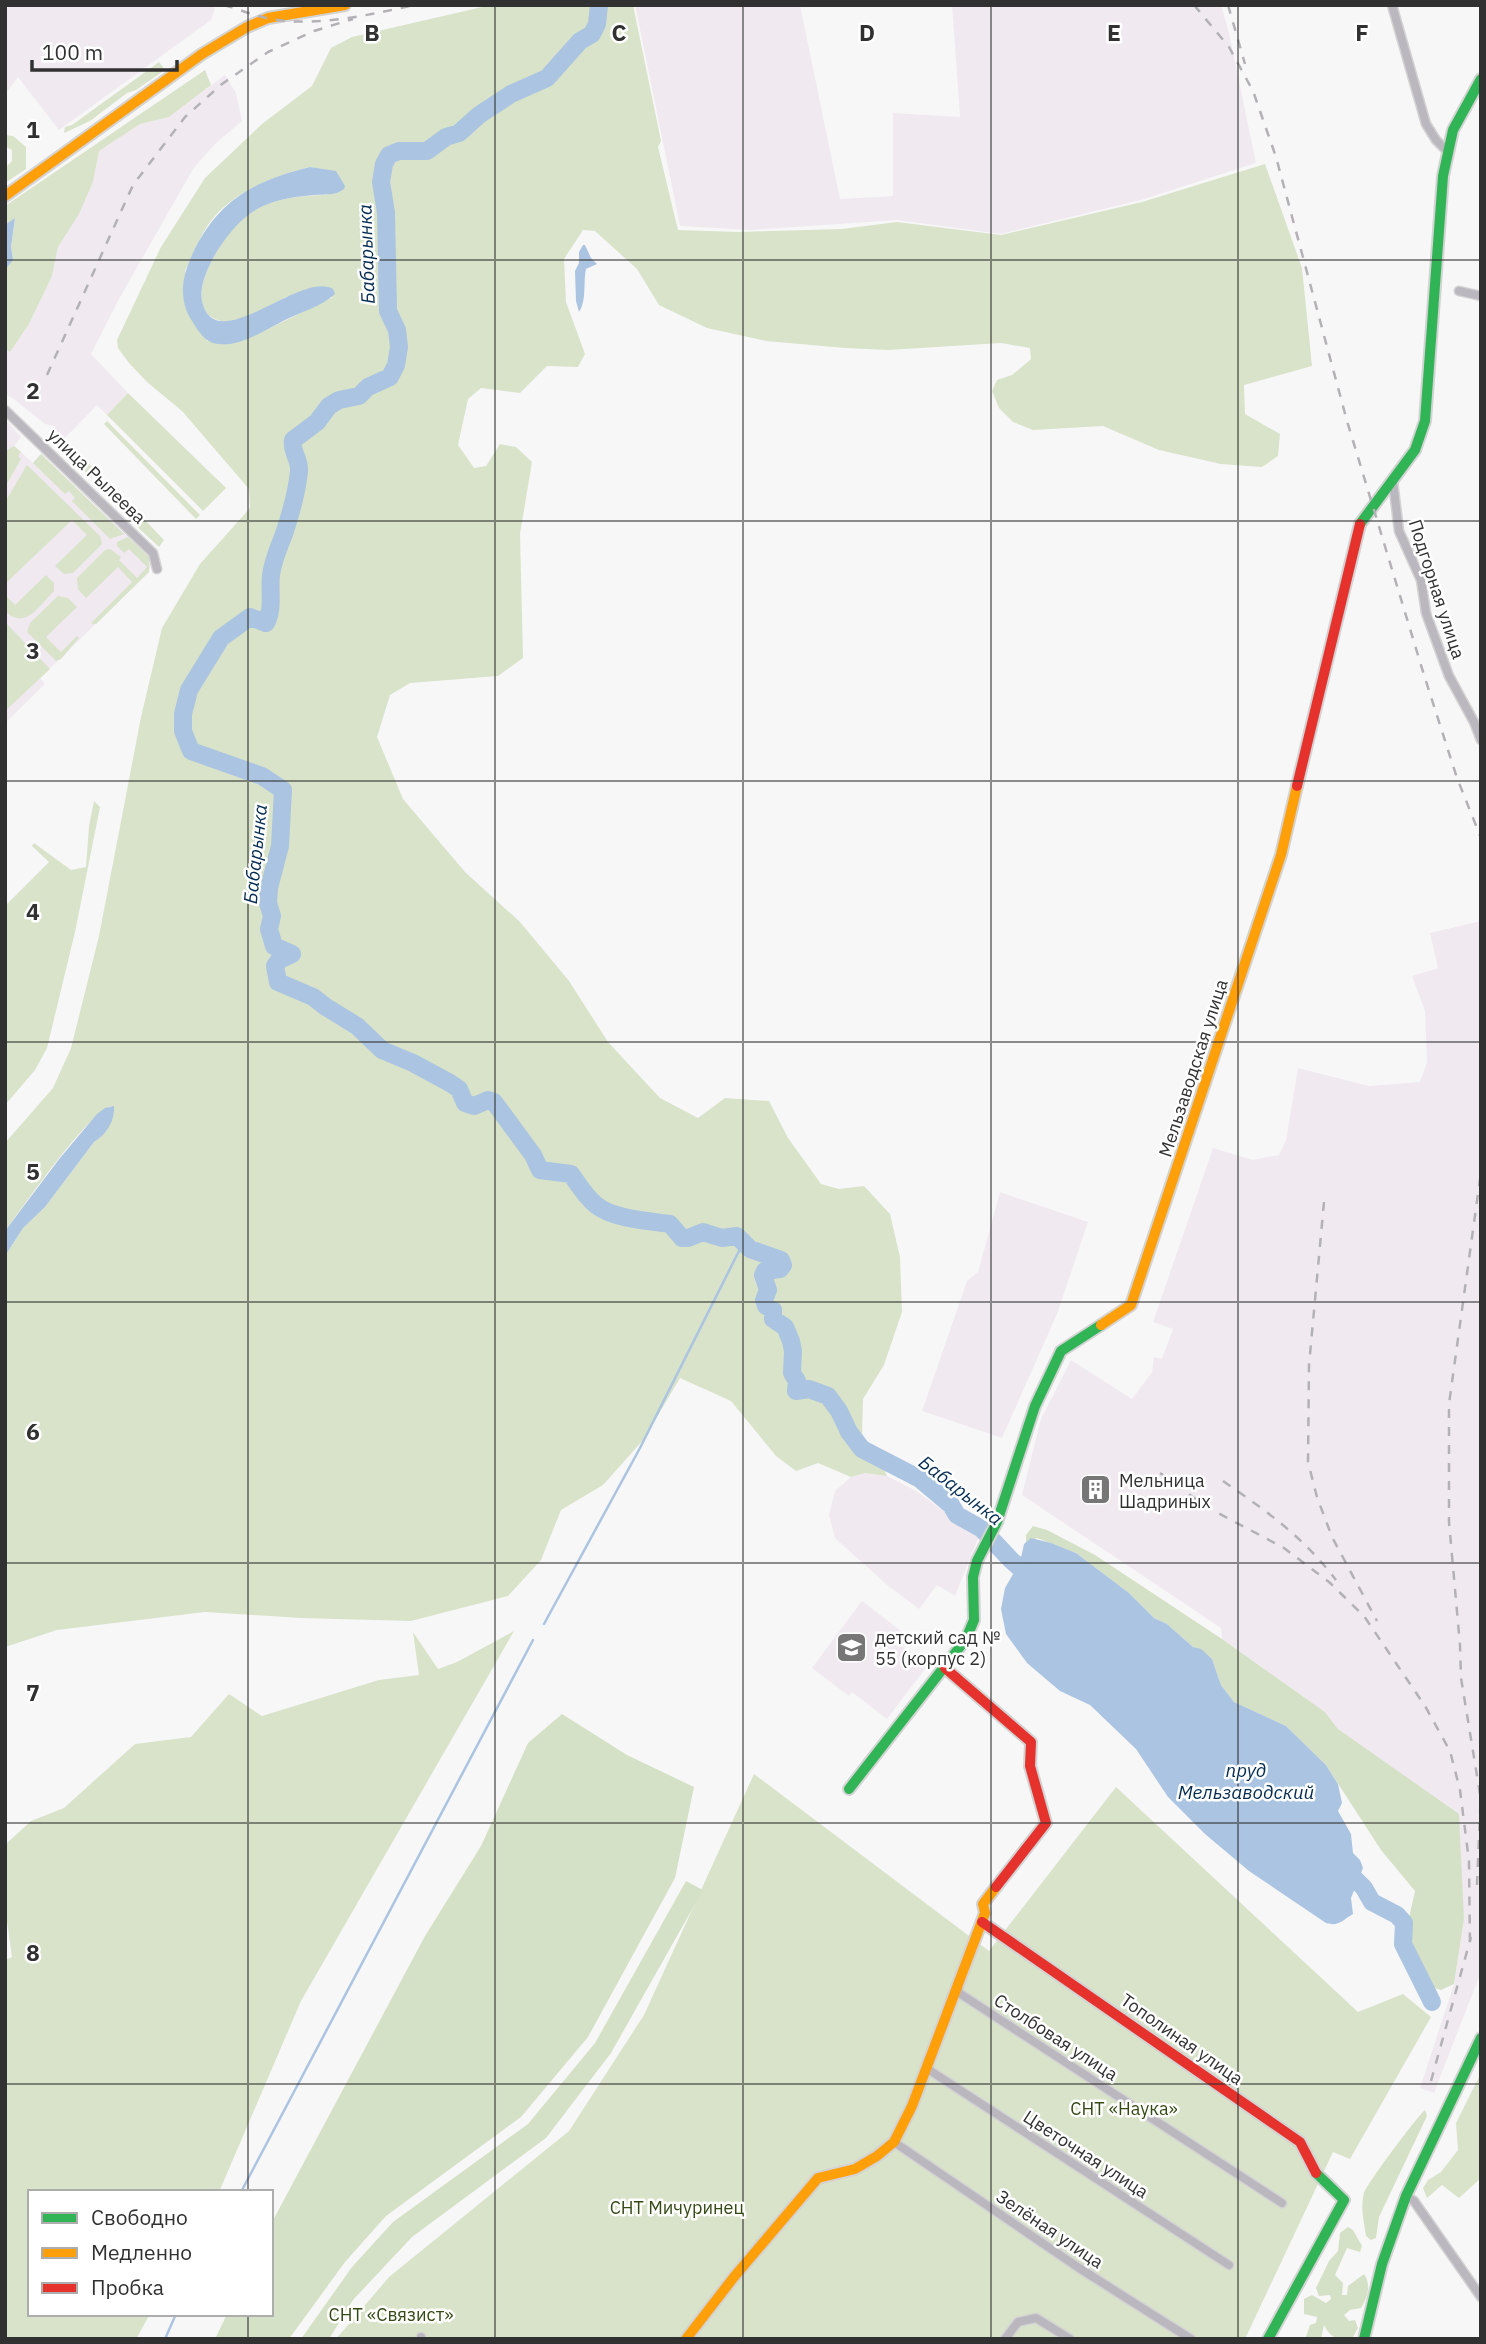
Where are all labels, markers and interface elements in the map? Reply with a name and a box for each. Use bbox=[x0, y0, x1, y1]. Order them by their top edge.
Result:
text: B bbox=[364, 17, 380, 47]
text: C bbox=[612, 17, 627, 47]
text: D bbox=[859, 17, 875, 47]
text: E bbox=[1107, 17, 1121, 47]
text: F bbox=[1355, 17, 1369, 47]
scale bar bbox=[32, 28, 177, 72]
text: 100 m bbox=[42, 38, 103, 66]
text: 1 bbox=[26, 114, 40, 144]
water label: Бабарынка bbox=[352, 204, 380, 304]
text: 2 bbox=[26, 375, 40, 405]
street label: улица Рылеева bbox=[43, 423, 151, 529]
street label: Подгорная улица bbox=[1404, 516, 1470, 662]
text: 3 bbox=[26, 635, 40, 665]
water label: Бабарынка bbox=[238, 803, 272, 905]
text: 4 bbox=[26, 896, 40, 926]
street label: Мельзаводская улица bbox=[1153, 976, 1233, 1160]
text: 5 bbox=[26, 1156, 40, 1186]
text: 6 bbox=[26, 1416, 40, 1446]
water label: Бабарынка bbox=[914, 1450, 1008, 1530]
place label: Мельница Шадриных bbox=[1119, 1469, 1211, 1513]
building icon: Мельница Шадриных bbox=[1079, 1473, 1113, 1507]
place label: детский сад № 55 (корпус 2) bbox=[875, 1626, 1001, 1670]
school or university icon: детский сад № 55 (корпус 2) bbox=[835, 1630, 869, 1664]
text: 7 bbox=[26, 1677, 40, 1707]
water label: пруд Мельзаводский bbox=[1178, 1758, 1314, 1804]
text: 8 bbox=[26, 1937, 40, 1967]
street label: Столбовая улица bbox=[990, 1988, 1123, 2086]
street label: Тополиная улица bbox=[1116, 1988, 1248, 2090]
park label: СНТ «Наука» bbox=[1070, 2097, 1178, 2120]
street label: Цветочная улица bbox=[1019, 2105, 1153, 2203]
street label: Зелёная улица bbox=[992, 2185, 1108, 2274]
legend bbox=[28, 2190, 273, 2316]
park label: СНТ Мичуринец bbox=[610, 2196, 744, 2219]
text: Свободно bbox=[91, 2203, 188, 2231]
text: Медленно bbox=[91, 2238, 192, 2266]
text: Пробка bbox=[91, 2273, 164, 2301]
park label: СНТ «Связист» bbox=[329, 2303, 453, 2326]

